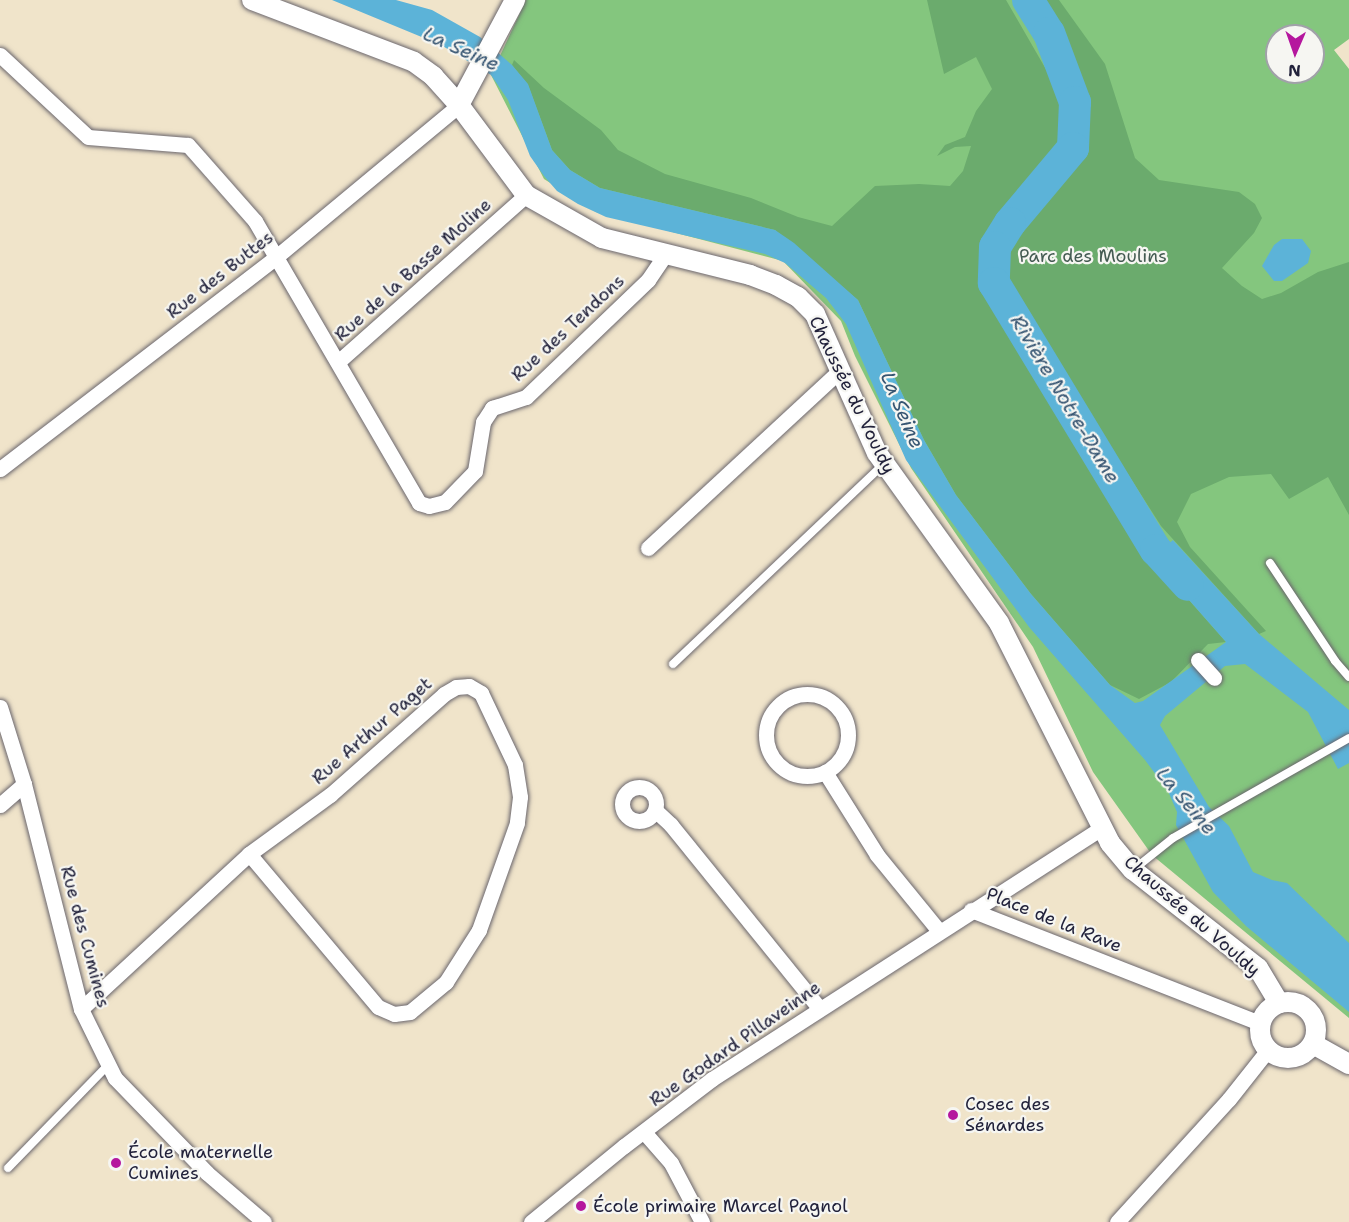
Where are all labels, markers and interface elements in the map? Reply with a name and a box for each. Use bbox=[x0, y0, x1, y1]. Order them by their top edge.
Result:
water label: La Seine bbox=[419, 22, 503, 76]
north arrow bbox=[1265, 24, 1325, 84]
text: N bbox=[1288, 60, 1301, 81]
street label: Rue de la Basse Moline bbox=[330, 194, 496, 346]
street label: Rue des Buttes bbox=[162, 227, 278, 323]
park label: Parc des Moulins bbox=[1019, 245, 1167, 267]
street label: Rue des Tendons bbox=[507, 270, 629, 386]
water label: Rivière Notre-Dame bbox=[1005, 311, 1125, 487]
street label: Chaussée du Vouldy bbox=[804, 312, 900, 478]
water label: La Seine bbox=[875, 368, 929, 452]
street label: Rue Arthur Paget bbox=[308, 673, 436, 789]
water label: La Seine bbox=[1151, 762, 1221, 840]
street label: Chaussée du Vouldy bbox=[1120, 851, 1264, 981]
street label: Rue des Cumines bbox=[56, 864, 114, 1010]
street label: Place de la Rave bbox=[983, 883, 1125, 957]
street label: Rue Godard Pillaveinne bbox=[645, 977, 825, 1111]
place label: Cosec des Sénardes bbox=[965, 1094, 1050, 1136]
marker: Cosec des Sénardes bbox=[946, 1108, 960, 1122]
place label: École maternelle Cumines bbox=[128, 1142, 273, 1184]
marker: École maternelle Cumines bbox=[109, 1156, 123, 1170]
place label: École primaire Marcel Pagnol bbox=[593, 1195, 848, 1217]
marker: École primaire Marcel Pagnol bbox=[574, 1199, 588, 1213]

